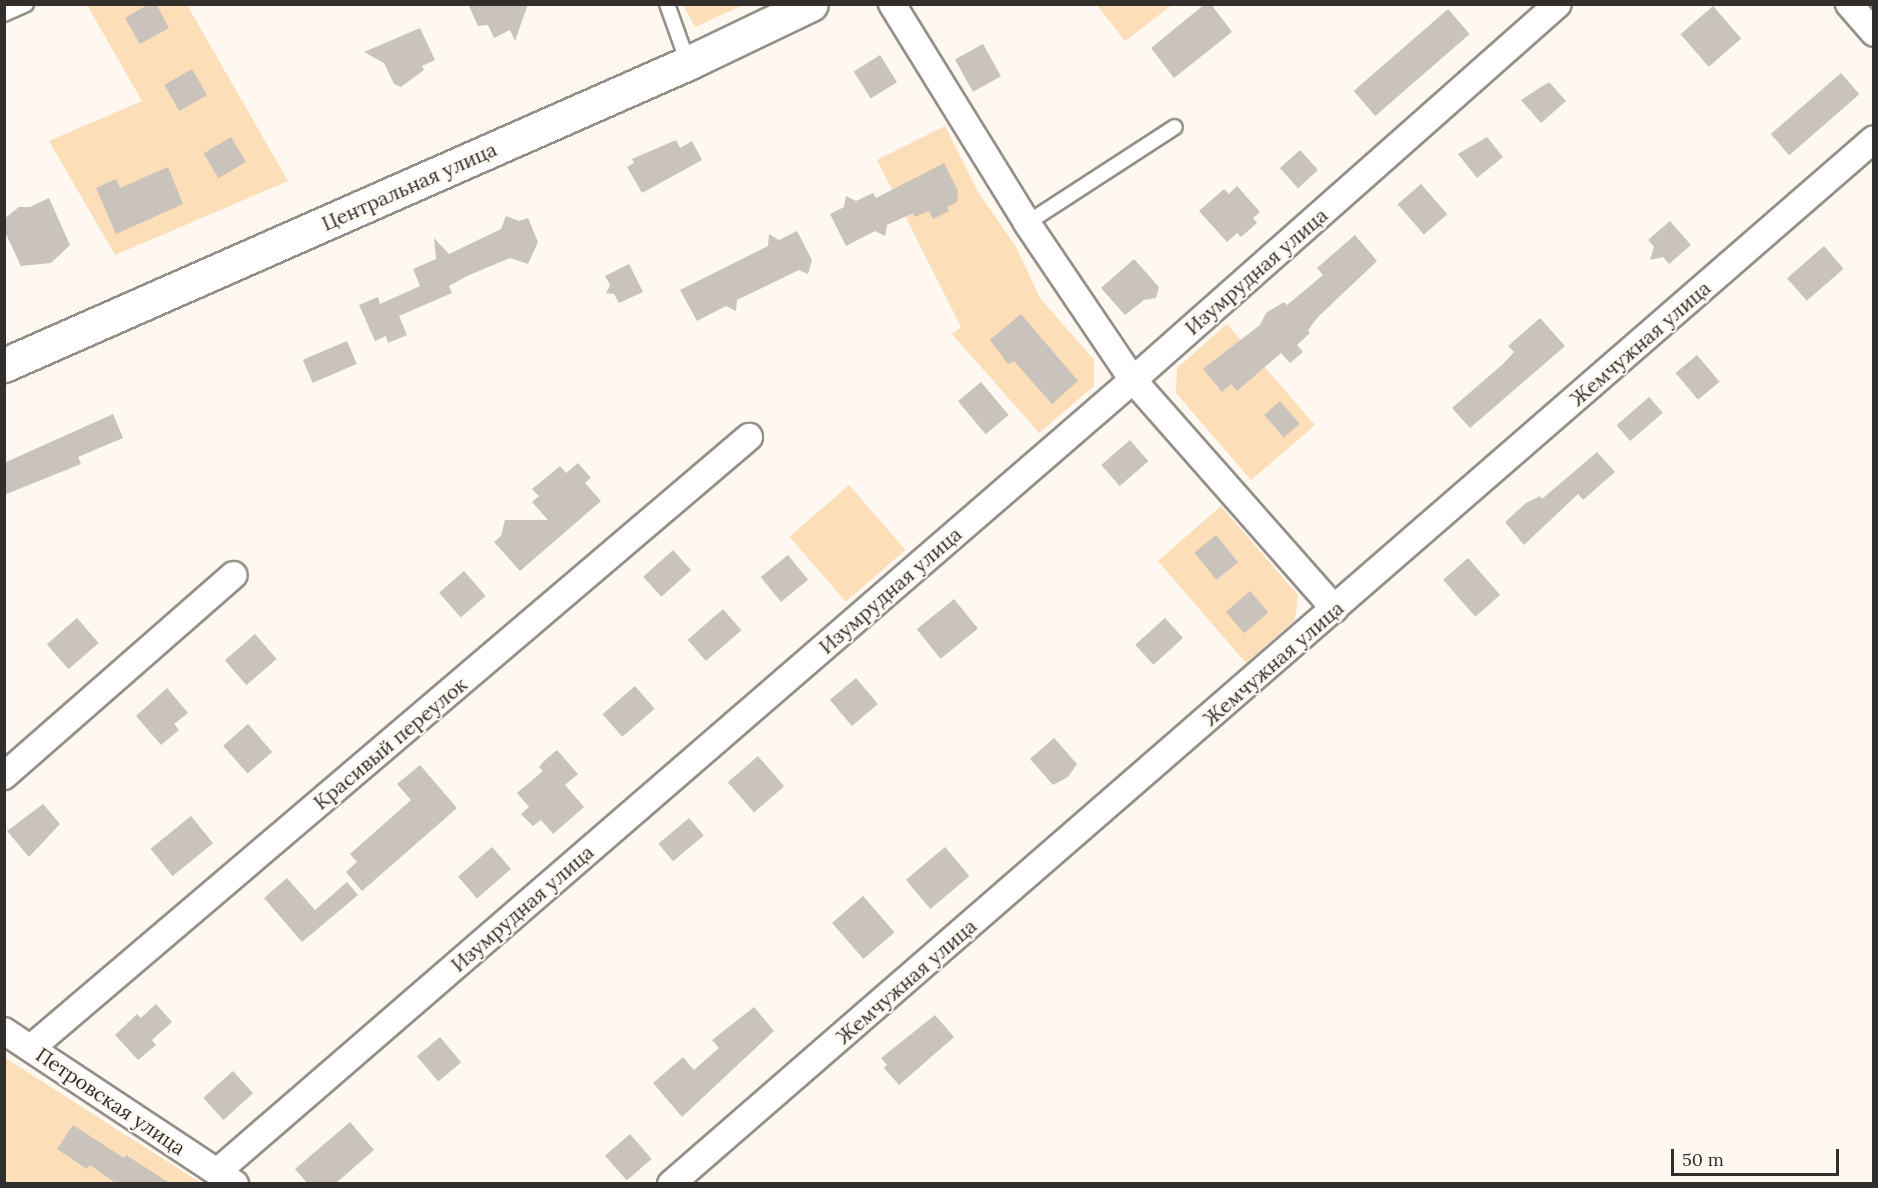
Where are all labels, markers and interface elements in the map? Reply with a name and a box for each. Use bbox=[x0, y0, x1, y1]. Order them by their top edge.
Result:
street label: Центральная улица bbox=[318, 137, 500, 235]
street label: Изумрудная улица bbox=[1180, 203, 1332, 339]
street label: Жемчужная улица bbox=[1565, 276, 1715, 410]
street label: Изумрудная улица bbox=[814, 522, 966, 658]
street label: Жемчужная улица bbox=[1198, 596, 1348, 730]
street label: Красивый переулок bbox=[308, 672, 472, 814]
street label: Изумрудная улица bbox=[446, 840, 598, 976]
street label: Жемчужная улица bbox=[831, 914, 981, 1048]
street label: Петровская улица bbox=[32, 1042, 190, 1160]
scale bar bbox=[1674, 1137, 1842, 1175]
text: 50 m bbox=[1682, 1148, 1724, 1171]

